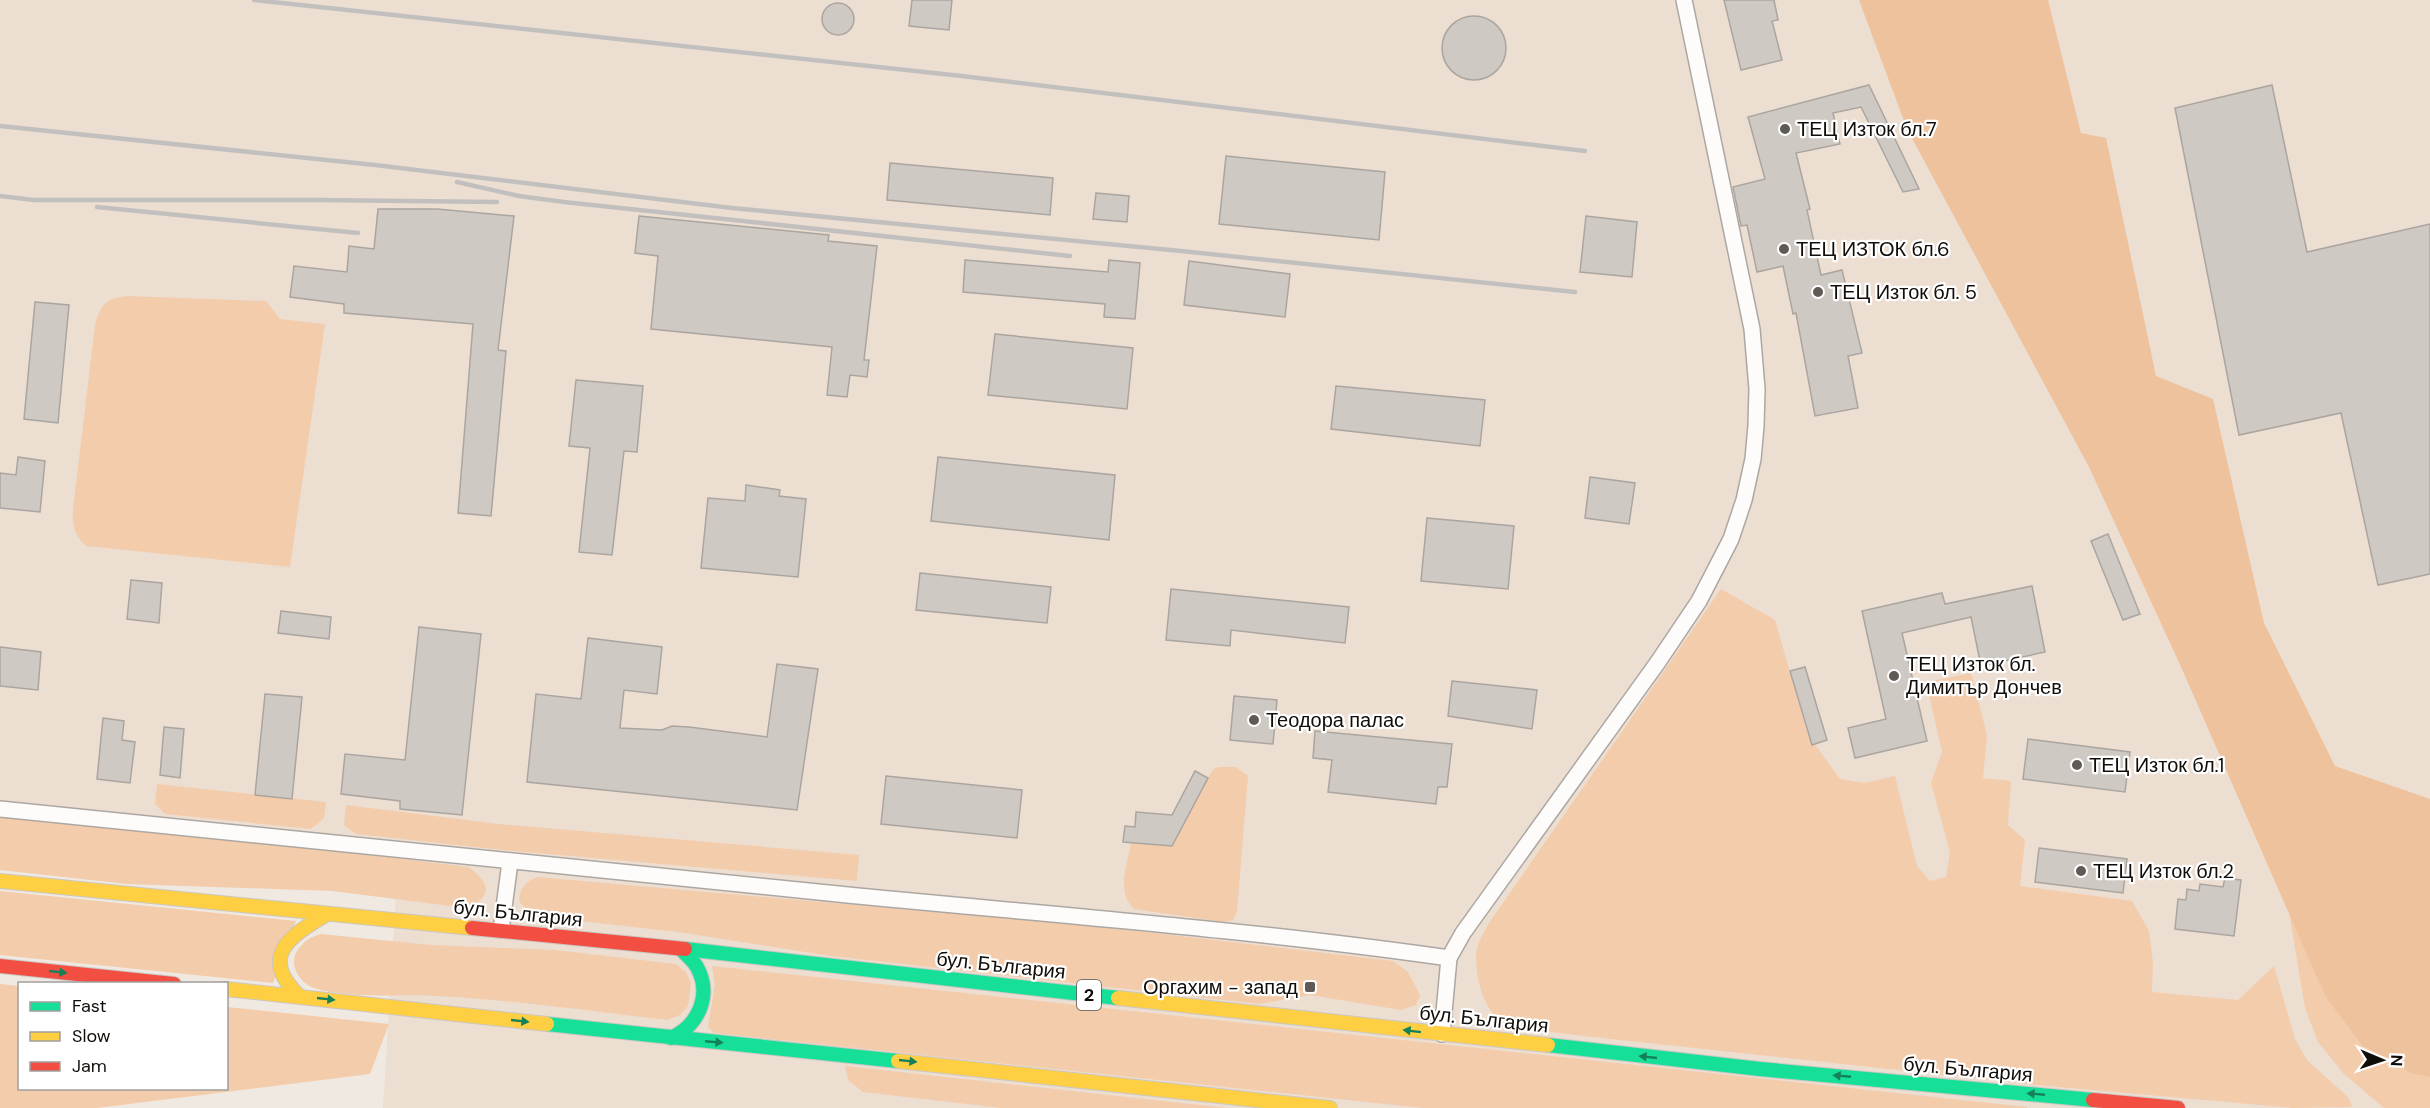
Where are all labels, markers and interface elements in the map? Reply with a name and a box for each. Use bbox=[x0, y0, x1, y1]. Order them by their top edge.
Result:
place label: ТЕЦ Изток бл.7 bbox=[1797, 116, 1937, 142]
marker: ТЕЦ Изток бл.7 bbox=[1778, 122, 1792, 136]
place label: ТЕЦ ИЗТОК бл.6 bbox=[1796, 236, 1950, 262]
marker: ТЕЦ ИЗТОК бл.6 bbox=[1777, 242, 1791, 256]
place label: ТЕЦ Изток бл. 5 bbox=[1830, 279, 1977, 305]
marker: ТЕЦ Изток бл. 5 bbox=[1811, 285, 1825, 299]
place label: ТЕЦ Изток бл. Димитър Дончев bbox=[1906, 651, 2062, 700]
marker: ТЕЦ Изток бл. Димитър Дончев bbox=[1887, 669, 1901, 683]
place label: Теодора палас bbox=[1266, 707, 1404, 733]
marker: Теодора палас bbox=[1247, 713, 1261, 727]
place label: ТЕЦ Изток бл.1 bbox=[2089, 752, 2224, 778]
marker: ТЕЦ Изток бл.1 bbox=[2070, 758, 2084, 772]
place label: ТЕЦ Изток бл.2 bbox=[2093, 858, 2234, 884]
marker: ТЕЦ Изток бл.2 bbox=[2074, 864, 2088, 878]
street label: бул. България bbox=[452, 893, 584, 933]
street label: бул. България bbox=[935, 945, 1067, 985]
one-way arrow bbox=[49, 967, 68, 977]
place label: Оргахим - запад bbox=[1143, 974, 1298, 1000]
road number: 2 bbox=[1077, 980, 1101, 1010]
marker: Оргахим - запад bbox=[1303, 980, 1317, 994]
legend bbox=[18, 982, 228, 1090]
text: Fast bbox=[72, 994, 107, 1018]
one-way arrow bbox=[317, 994, 336, 1004]
street label: бул. България bbox=[1418, 999, 1550, 1039]
one-way arrow bbox=[511, 1016, 530, 1026]
text: Slow bbox=[72, 1024, 111, 1048]
one-way arrow bbox=[1402, 1026, 1421, 1035]
north arrow bbox=[2352, 1030, 2412, 1090]
one-way arrow bbox=[705, 1037, 724, 1047]
street label: бул. България bbox=[1902, 1050, 2034, 1088]
one-way arrow bbox=[1638, 1052, 1657, 1061]
text: Jam bbox=[72, 1054, 107, 1078]
text: N bbox=[2386, 1054, 2407, 1067]
one-way arrow bbox=[899, 1057, 918, 1066]
one-way arrow bbox=[1832, 1071, 1851, 1081]
one-way arrow bbox=[2026, 1089, 2045, 1099]

